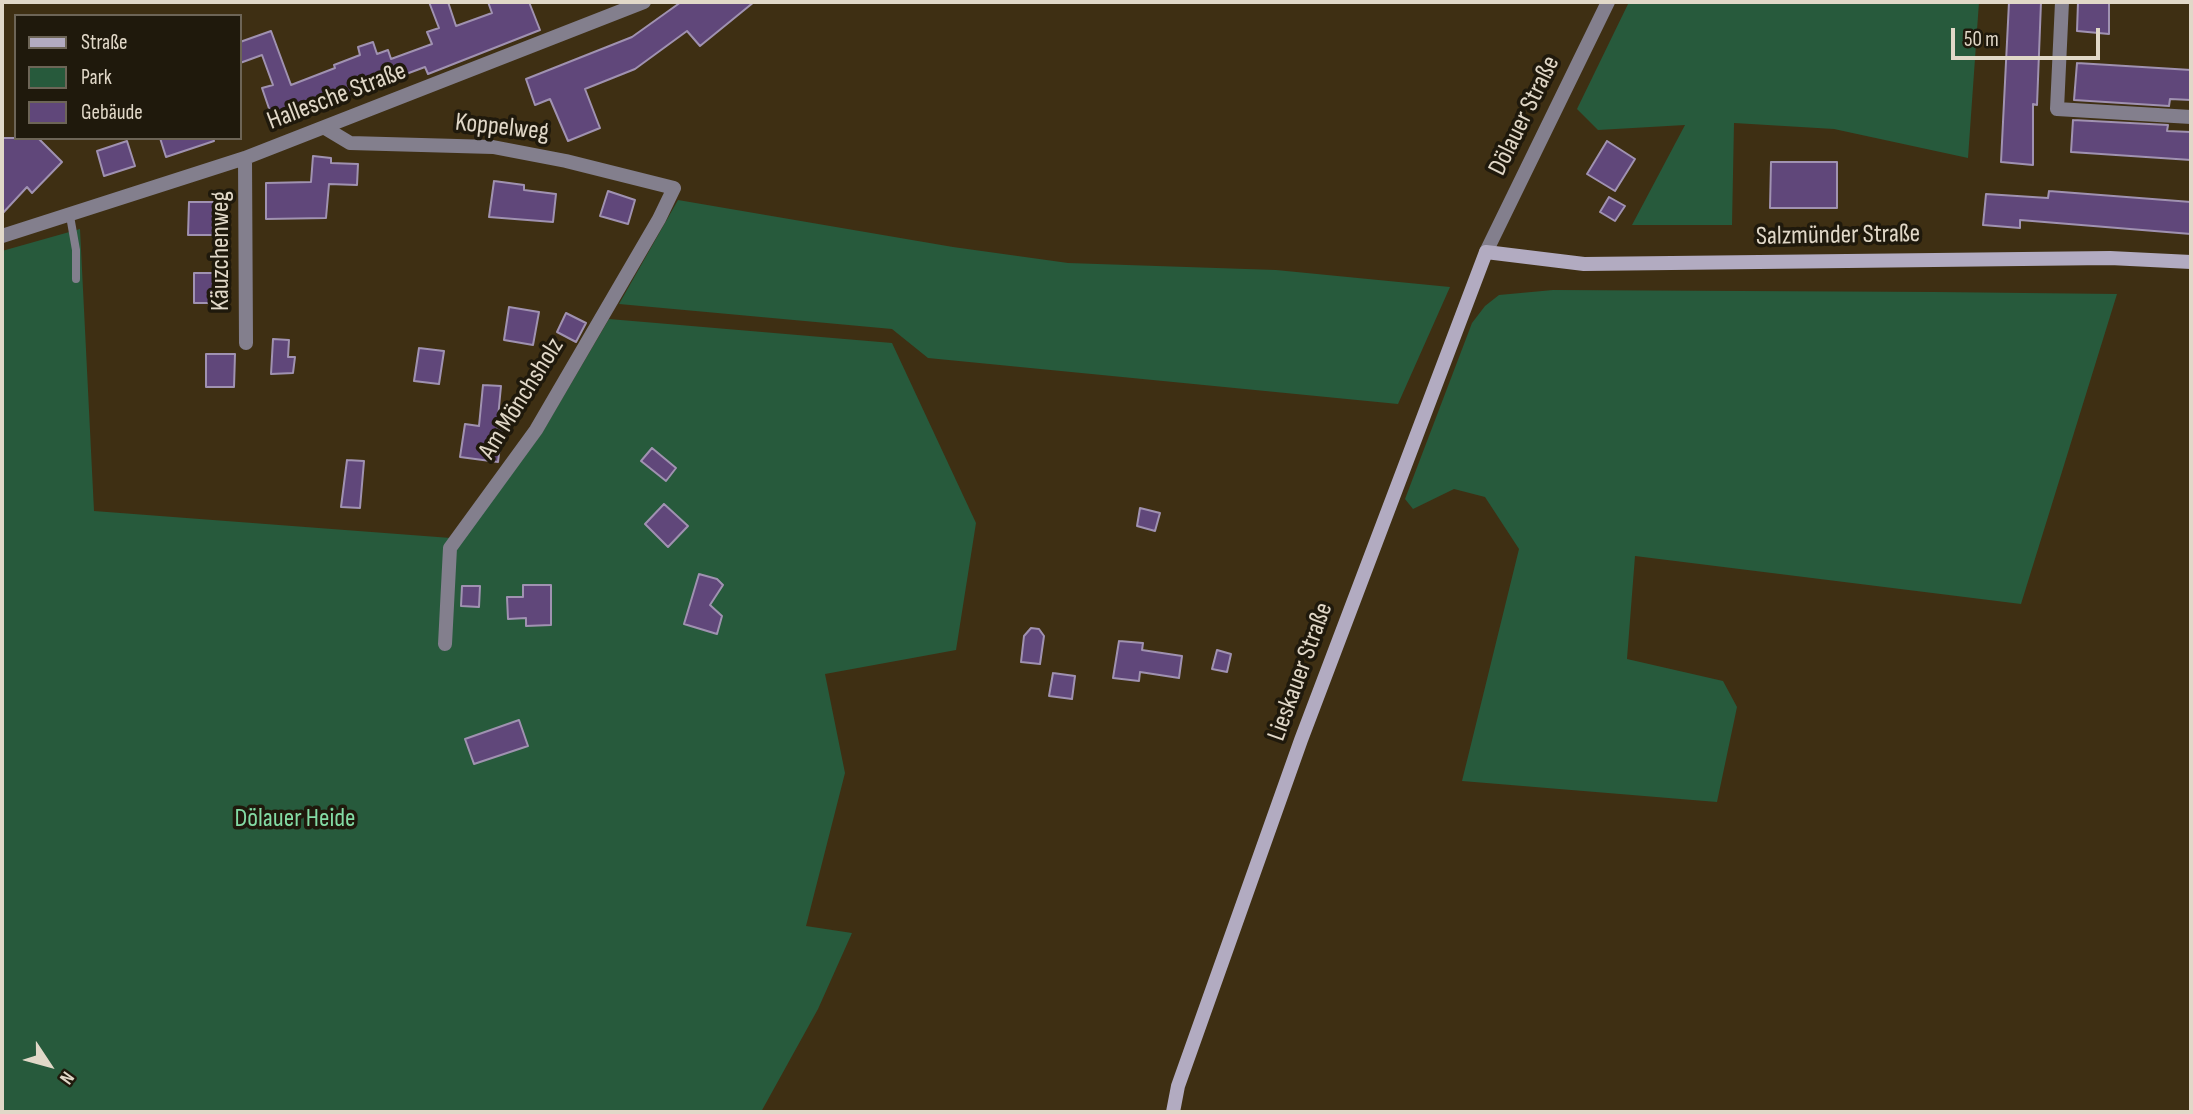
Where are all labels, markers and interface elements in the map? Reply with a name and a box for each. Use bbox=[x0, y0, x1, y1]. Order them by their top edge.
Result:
legend bbox=[14, 14, 242, 140]
scale bar bbox=[1955, 14, 2104, 58]
text: 50 m bbox=[1964, 27, 1999, 52]
text: Straße bbox=[81, 30, 127, 55]
street label: Dölauer Straße bbox=[1483, 51, 1567, 181]
street label: Hallesche Straße bbox=[263, 56, 411, 138]
text: Park bbox=[81, 65, 112, 90]
text: Gebäude bbox=[81, 100, 143, 125]
street label: Koppelweg bbox=[454, 108, 550, 148]
street label: Käuzchenweg bbox=[205, 191, 237, 311]
street label: Salzmünder Straße bbox=[1756, 219, 1920, 253]
street label: Am Mönchsholz bbox=[473, 333, 571, 465]
street label: Lieskauer Straße bbox=[1262, 599, 1340, 745]
park label: Dölauer Heide bbox=[234, 803, 356, 835]
north arrow bbox=[14, 1030, 84, 1100]
text: N bbox=[54, 1067, 79, 1089]

